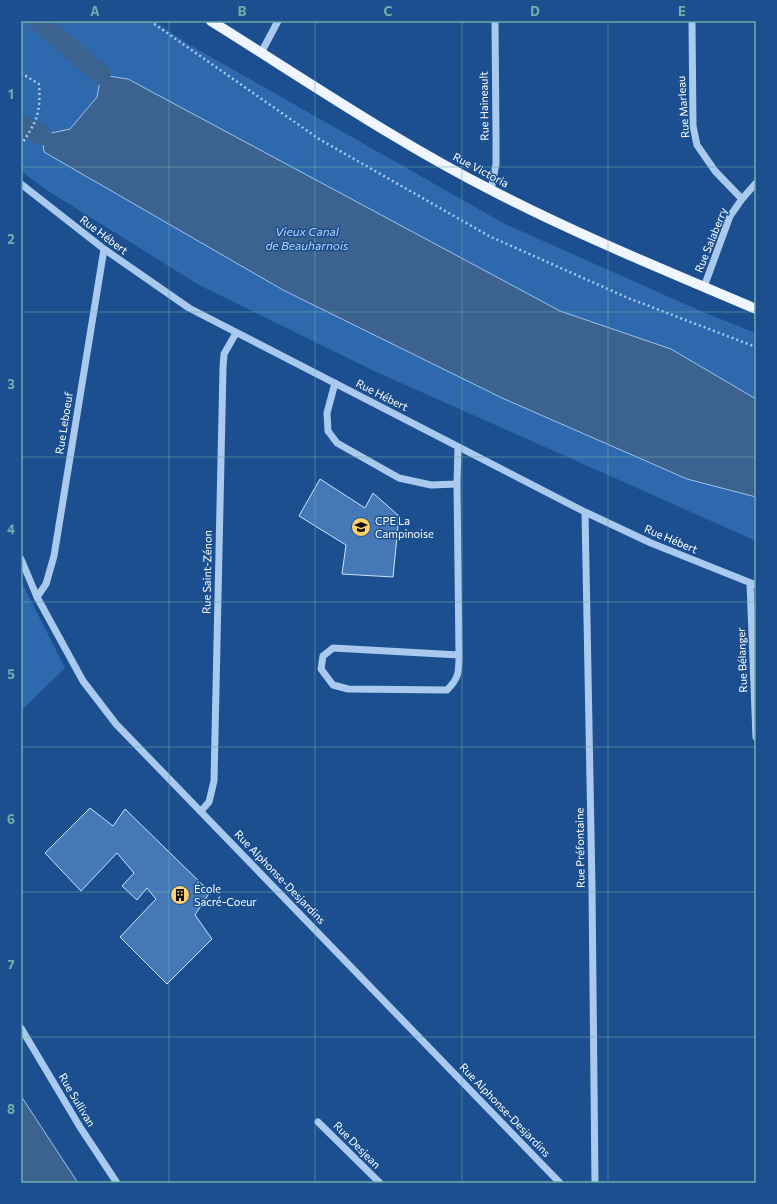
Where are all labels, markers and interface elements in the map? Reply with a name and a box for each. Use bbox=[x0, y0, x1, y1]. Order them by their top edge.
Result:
text: A bbox=[90, 3, 100, 19]
text: B bbox=[238, 3, 247, 19]
text: C bbox=[384, 3, 393, 19]
text: D bbox=[530, 3, 540, 19]
text: E bbox=[678, 3, 686, 19]
street label: Rue Haineault bbox=[476, 71, 491, 141]
street label: Rue Marleau bbox=[674, 75, 691, 139]
text: 1 bbox=[8, 86, 14, 102]
street label: Rue Victoria bbox=[451, 149, 511, 190]
street label: Rue Salaberry bbox=[692, 205, 730, 274]
street label: Rue Hébert bbox=[78, 212, 131, 257]
water label: Vieux Canal de Beauharnois bbox=[265, 224, 349, 252]
text: 2 bbox=[7, 231, 15, 247]
text: 3 bbox=[7, 376, 15, 392]
street label: Rue Hébert bbox=[354, 376, 411, 413]
street label: Rue Leboeuf bbox=[52, 390, 75, 455]
place label: CPE La Campinoise bbox=[375, 514, 434, 540]
school or university icon: CPE La Campinoise bbox=[350, 516, 372, 538]
text: 4 bbox=[7, 521, 15, 537]
street label: Rue Hébert bbox=[643, 521, 700, 556]
street label: Rue Saint-Zénon bbox=[199, 530, 214, 614]
street label: Rue Bélanger bbox=[734, 627, 749, 693]
text: 5 bbox=[7, 666, 15, 682]
street label: Rue Préfontaine bbox=[572, 808, 587, 888]
text: 6 bbox=[7, 811, 15, 827]
street label: Rue Alphonse-Desjardins bbox=[232, 827, 328, 926]
place label: École Sacré-Coeur bbox=[194, 881, 257, 908]
building icon: École Sacré-Coeur bbox=[169, 884, 191, 906]
text: 7 bbox=[7, 956, 15, 972]
street label: Rue Alphonse-Desjardins bbox=[457, 1060, 553, 1159]
street label: Rue Sullivan bbox=[56, 1071, 98, 1129]
text: 8 bbox=[7, 1101, 15, 1117]
street label: Rue Desjean bbox=[331, 1119, 383, 1171]

